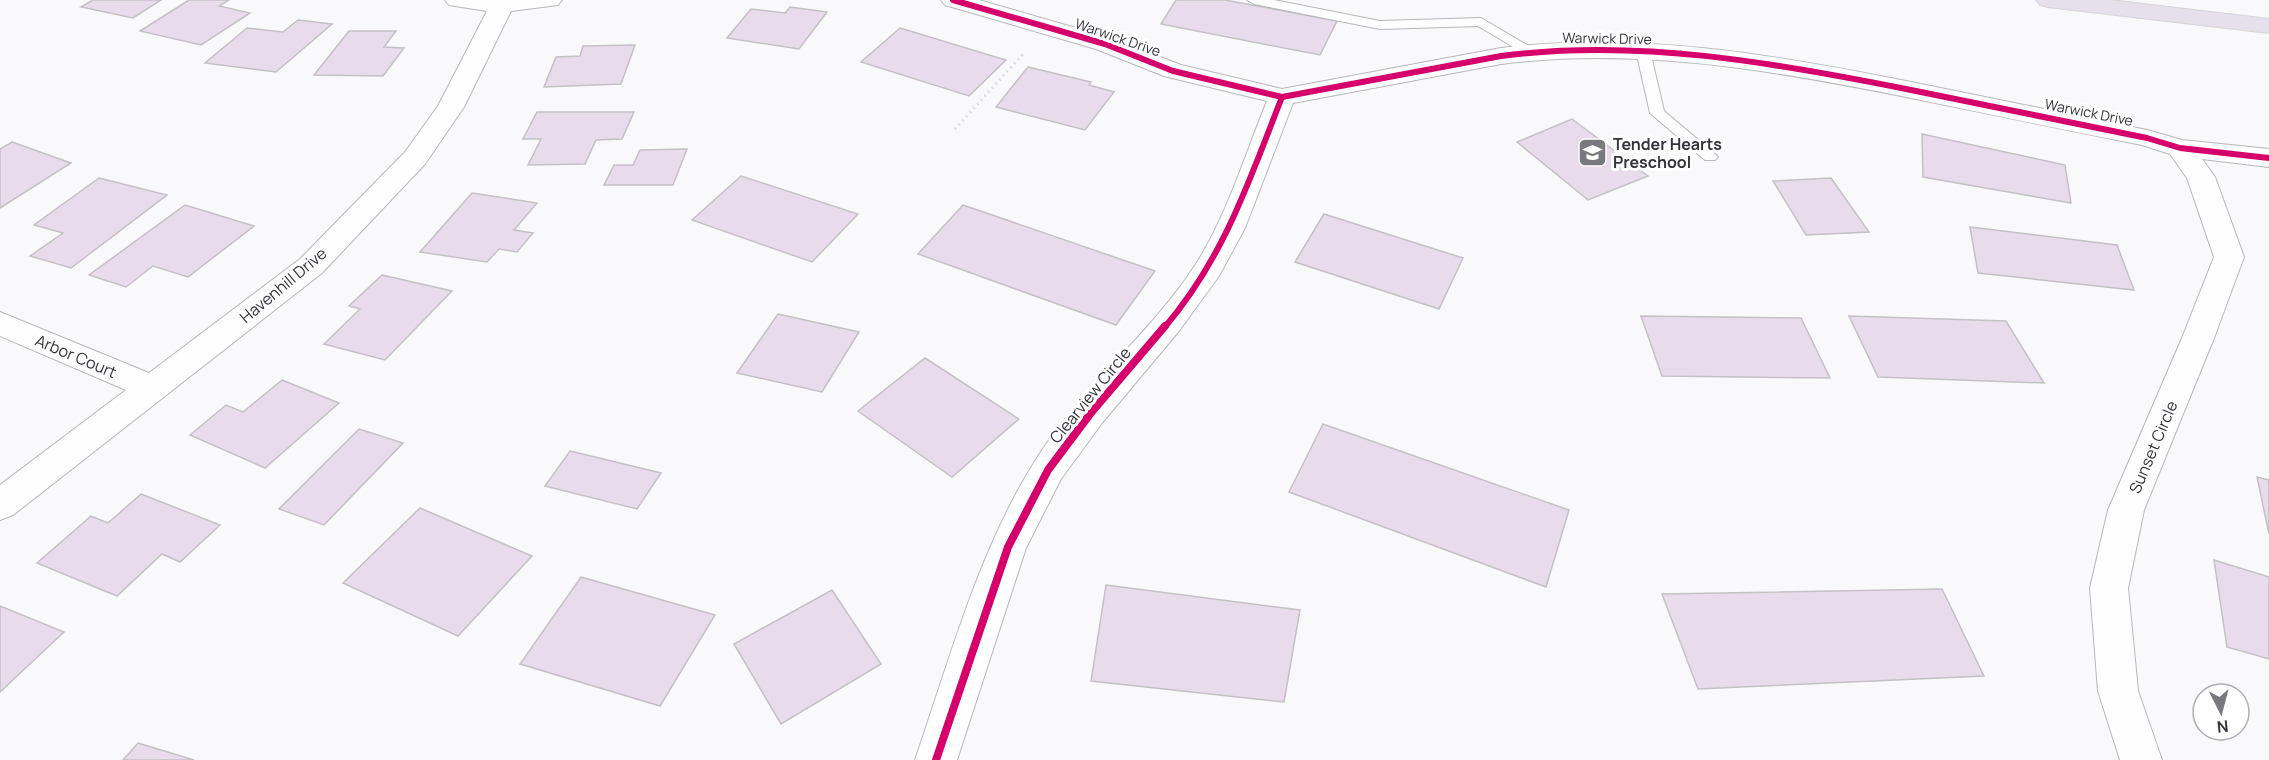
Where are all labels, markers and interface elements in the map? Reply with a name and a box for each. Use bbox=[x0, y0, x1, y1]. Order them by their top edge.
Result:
street label: Warwick Drive bbox=[1073, 13, 1163, 61]
street label: Warwick Drive bbox=[1562, 28, 1652, 48]
street label: Warwick Drive bbox=[2043, 94, 2135, 130]
place label: Tender Hearts Preschool bbox=[1613, 133, 1722, 173]
school or university icon: Tender Hearts Preschool bbox=[1576, 137, 1608, 169]
street label: Havenhill Drive bbox=[235, 242, 331, 328]
street label: Arbor Court bbox=[32, 329, 120, 383]
street label: Clearview Circle bbox=[1044, 342, 1136, 448]
street label: Sunset Circle bbox=[2124, 397, 2182, 497]
north arrow bbox=[2191, 682, 2251, 742]
text: N bbox=[2216, 715, 2229, 738]

